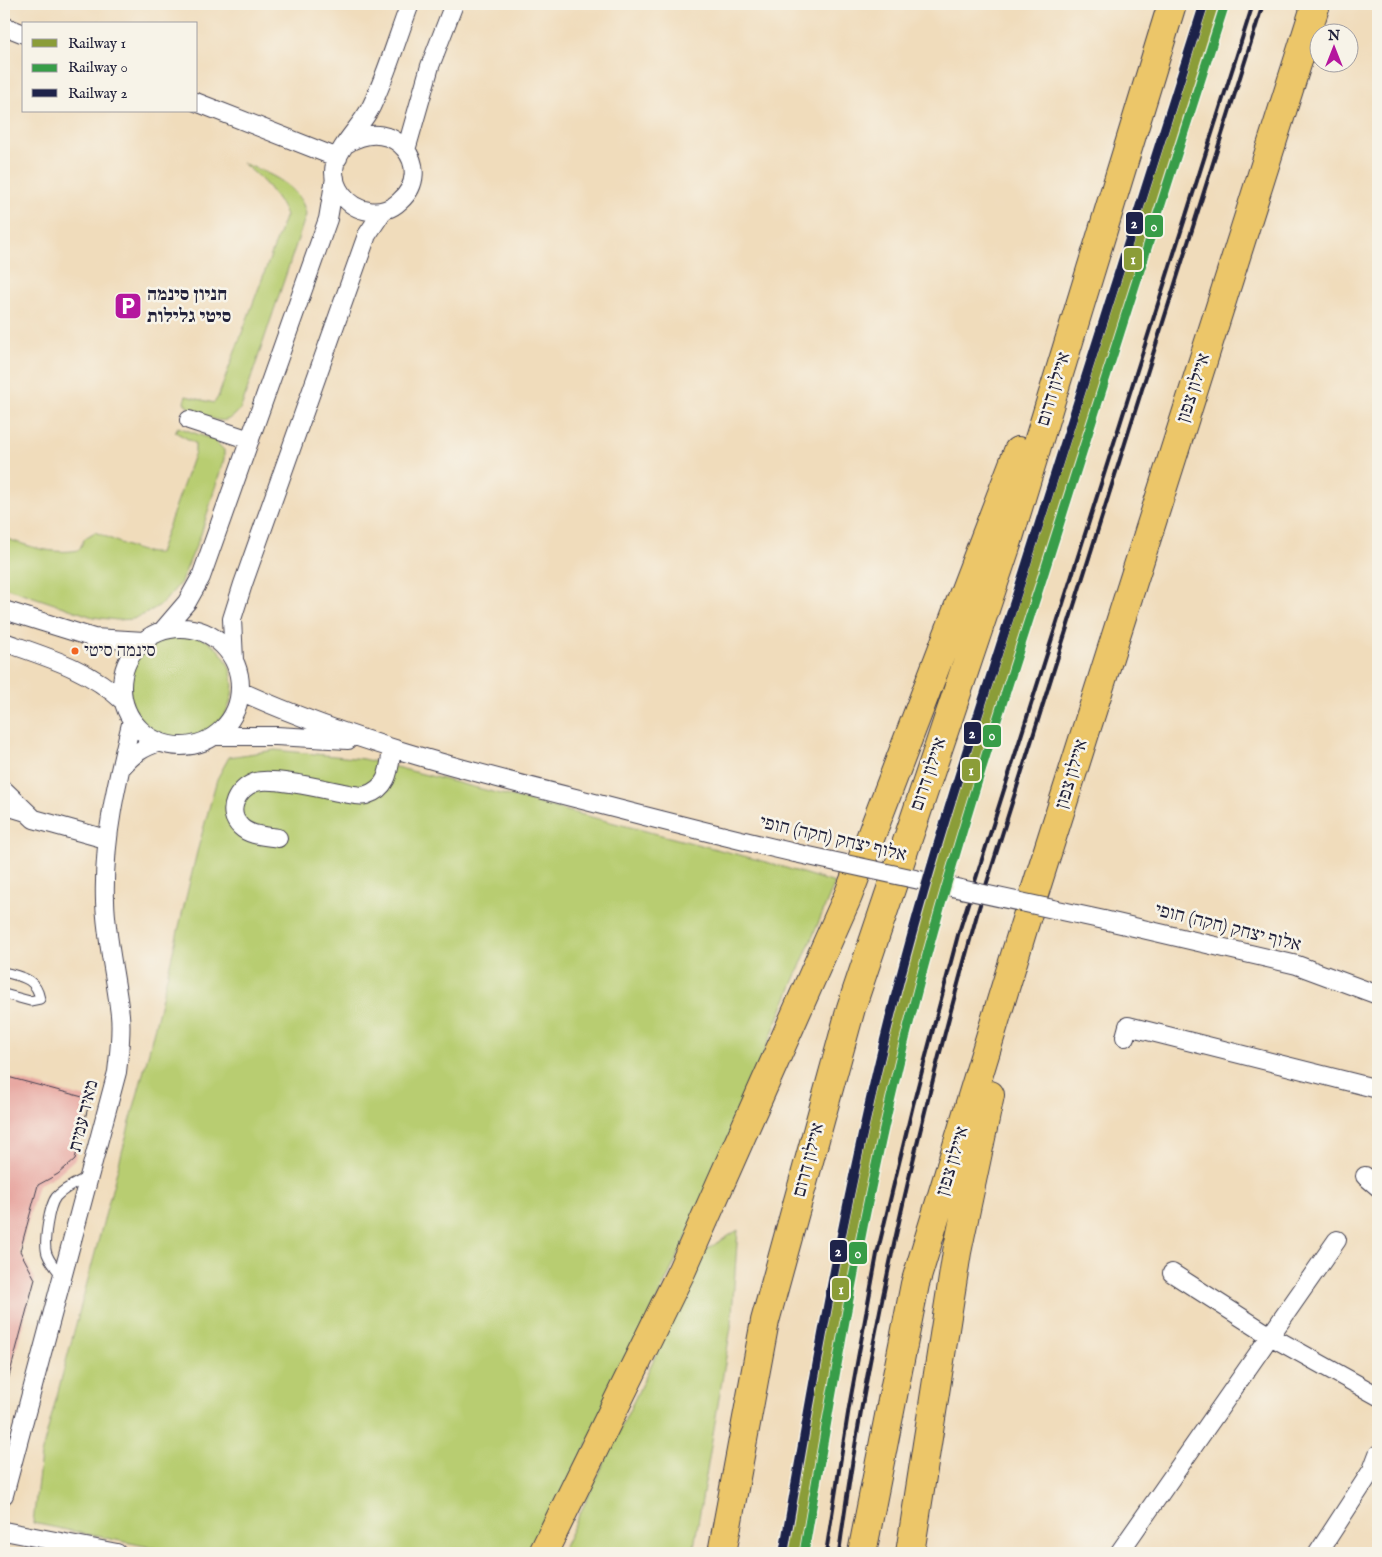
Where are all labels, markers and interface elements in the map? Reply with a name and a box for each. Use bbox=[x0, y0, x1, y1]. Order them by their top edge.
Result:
legend bbox=[22, 22, 198, 112]
north arrow bbox=[1310, 22, 1360, 72]
text: N bbox=[1327, 27, 1340, 45]
text: Railway 1 bbox=[68, 34, 126, 53]
text: Railway 0 bbox=[68, 58, 128, 77]
text: Railway 2 bbox=[68, 84, 128, 103]
line badge: 2 bbox=[1125, 211, 1144, 235]
line badge: 0 bbox=[1144, 214, 1164, 238]
text: 2 bbox=[1131, 215, 1138, 233]
text: 0 bbox=[1151, 218, 1158, 236]
line badge: 1 bbox=[1123, 247, 1143, 271]
text: 1 bbox=[1130, 251, 1136, 269]
place label: חניון סינמה סיטי גלילות bbox=[147, 283, 231, 329]
parking icon: חניון סינמה סיטי גלילות bbox=[113, 291, 143, 321]
street label: איילון דרום bbox=[1031, 349, 1077, 429]
street label: איילון צפון bbox=[1172, 350, 1216, 426]
place label: סינמה סיטי bbox=[84, 640, 156, 663]
marker: סינמה סיטי bbox=[70, 646, 80, 656]
line badge: 2 bbox=[963, 721, 982, 745]
line badge: 0 bbox=[982, 724, 1002, 748]
text: 2 bbox=[969, 725, 976, 743]
text: 0 bbox=[989, 727, 996, 745]
street label: איילון דרום bbox=[905, 734, 953, 814]
street label: איילון צפון bbox=[1050, 736, 1094, 812]
line badge: 1 bbox=[961, 758, 981, 782]
text: 1 bbox=[968, 762, 974, 780]
street label: אלוף יצחק (חקה) חופי bbox=[757, 810, 909, 868]
street label: אלוף יצחק (חקה) חופי bbox=[1152, 898, 1304, 958]
street label: מאיר עמית bbox=[63, 1078, 105, 1154]
street label: איילון דרום bbox=[788, 1120, 830, 1200]
street label: איילון צפון bbox=[931, 1123, 975, 1199]
line badge: 2 bbox=[829, 1239, 848, 1263]
line badge: 0 bbox=[848, 1241, 868, 1265]
text: 2 bbox=[835, 1243, 842, 1261]
text: 0 bbox=[855, 1245, 862, 1263]
line badge: 1 bbox=[831, 1277, 850, 1301]
text: 1 bbox=[838, 1281, 844, 1299]

